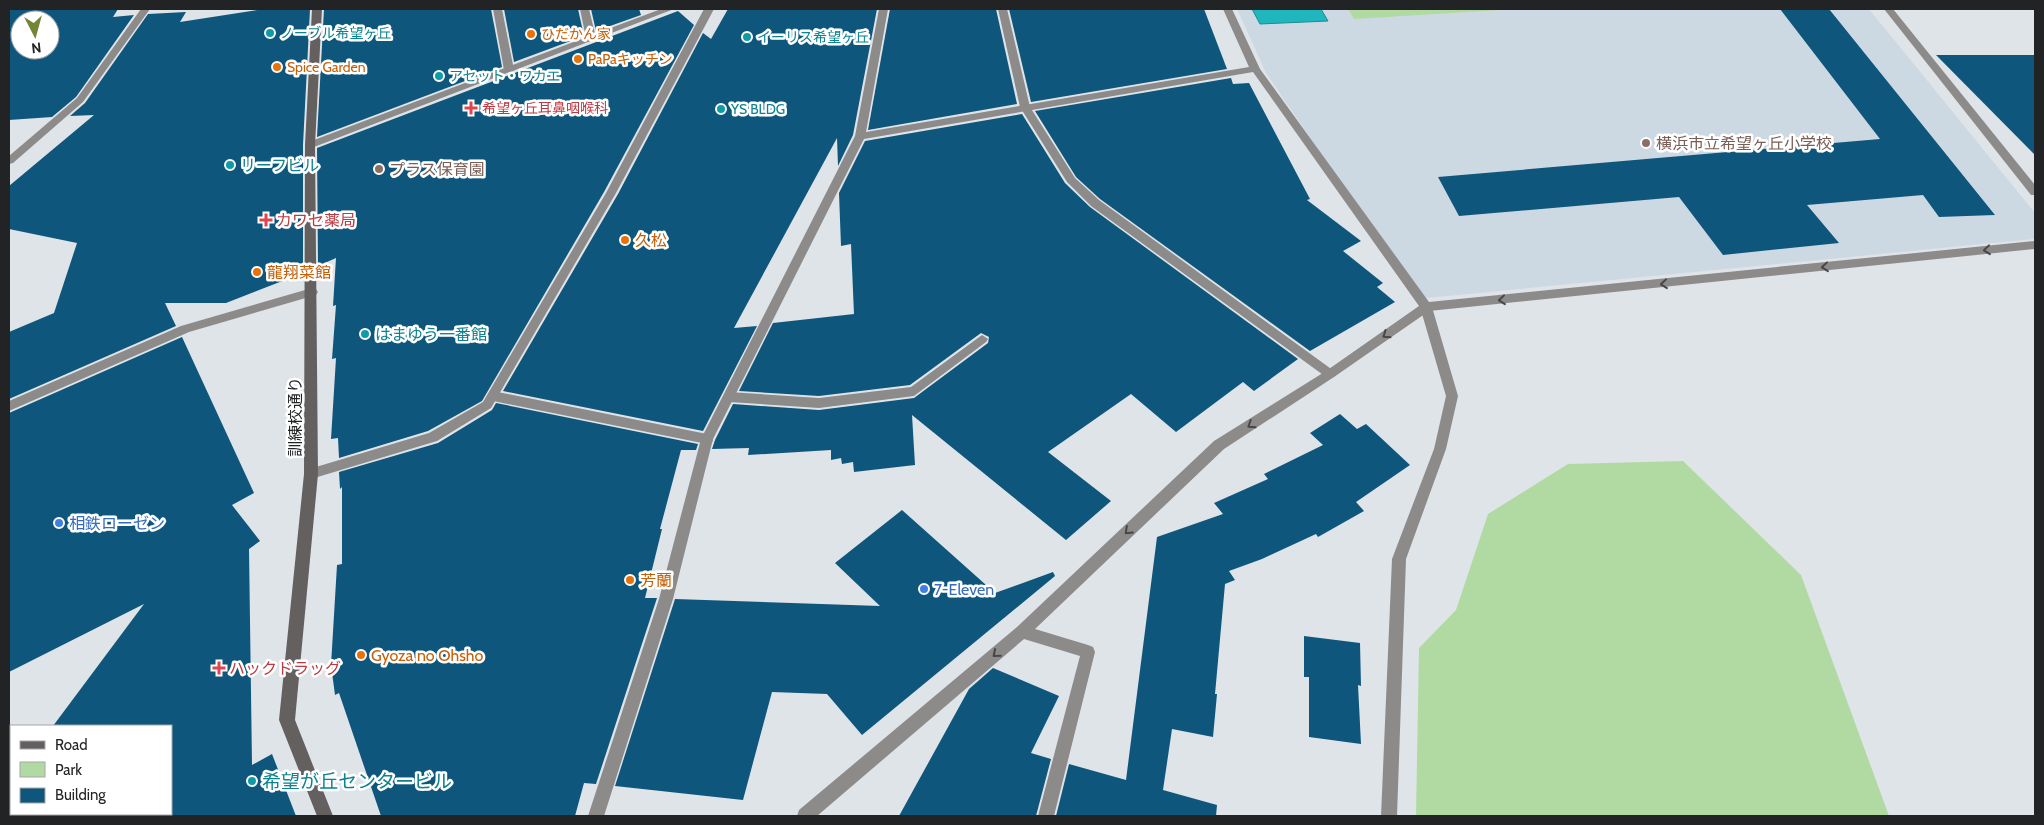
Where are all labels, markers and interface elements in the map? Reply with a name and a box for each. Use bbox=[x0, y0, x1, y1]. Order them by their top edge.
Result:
north arrow bbox=[10, 10, 60, 60]
place label: ノーブル希望ヶ丘 bbox=[280, 24, 391, 42]
place label: ひだかん家 bbox=[541, 25, 611, 43]
marker: ノーブル希望ヶ丘 bbox=[264, 27, 276, 39]
marker: ひだかん家 bbox=[525, 28, 537, 40]
place label: イーリス希望ヶ丘 bbox=[757, 28, 869, 46]
marker: イーリス希望ヶ丘 bbox=[741, 31, 753, 43]
text: N bbox=[30, 38, 42, 57]
place label: PaPaキッチン bbox=[588, 50, 673, 68]
marker: PaPaキッチン bbox=[572, 53, 584, 65]
place label: Spice Garden bbox=[287, 58, 366, 76]
marker: Spice Garden bbox=[271, 61, 283, 73]
place label: アセット・ワカエ bbox=[449, 67, 561, 85]
marker: アセット・ワカエ bbox=[433, 70, 445, 82]
place label: 希望ヶ丘耳鼻咽喉科 bbox=[482, 99, 608, 117]
place label: YS BLDG bbox=[730, 100, 785, 118]
marker: 希望ヶ丘耳鼻咽喉科 bbox=[464, 101, 478, 115]
marker: YS BLDG bbox=[715, 103, 727, 115]
place label: 横浜市立希望ヶ丘小学校 bbox=[1656, 134, 1832, 153]
marker: 横浜市立希望ヶ丘小学校 bbox=[1640, 137, 1652, 149]
place label: リーフビル bbox=[240, 156, 319, 175]
marker: リーフビル bbox=[224, 159, 236, 171]
place label: プラス保育園 bbox=[389, 160, 485, 179]
marker: プラス保育園 bbox=[373, 163, 385, 175]
place label: カワセ薬局 bbox=[276, 211, 356, 230]
marker: カワセ薬局 bbox=[260, 214, 272, 226]
place label: 久松 bbox=[635, 231, 667, 250]
marker: 久松 bbox=[619, 234, 631, 246]
one-way arrow bbox=[1982, 244, 1990, 255]
one-way arrow bbox=[1821, 261, 1829, 272]
place label: 龍翔菜館 bbox=[267, 263, 331, 282]
marker: 龍翔菜館 bbox=[251, 266, 263, 278]
one-way arrow bbox=[1659, 278, 1667, 289]
one-way arrow bbox=[1498, 294, 1506, 305]
place label: はまゆう一番館 bbox=[375, 325, 487, 344]
marker: はまゆう一番館 bbox=[359, 328, 371, 340]
one-way arrow bbox=[1382, 329, 1392, 338]
street label: 訓練校通り bbox=[286, 377, 305, 457]
one-way arrow bbox=[1247, 419, 1256, 428]
place label: 相鉄ローゼン bbox=[69, 514, 165, 533]
marker: 相鉄ローゼン bbox=[53, 517, 65, 529]
one-way arrow bbox=[1125, 525, 1134, 534]
place label: 芳蘭 bbox=[640, 571, 672, 590]
marker: 芳蘭 bbox=[624, 574, 636, 586]
place label: 7-Eleven bbox=[934, 580, 994, 599]
marker: 7-Eleven bbox=[918, 583, 930, 595]
place label: Gyoza no Ohsho bbox=[371, 646, 483, 665]
one-way arrow bbox=[993, 648, 1002, 657]
marker: Gyoza no Ohsho bbox=[355, 649, 367, 661]
place label: ハックドラッグ bbox=[229, 659, 341, 678]
marker: ハックドラッグ bbox=[213, 662, 225, 674]
legend bbox=[10, 725, 172, 815]
text: Road bbox=[55, 736, 88, 754]
text: Park bbox=[55, 761, 82, 779]
place label: 希望が丘センタービル bbox=[262, 770, 452, 793]
marker: 希望が丘センタービル bbox=[246, 775, 258, 787]
text: Building bbox=[55, 786, 106, 804]

